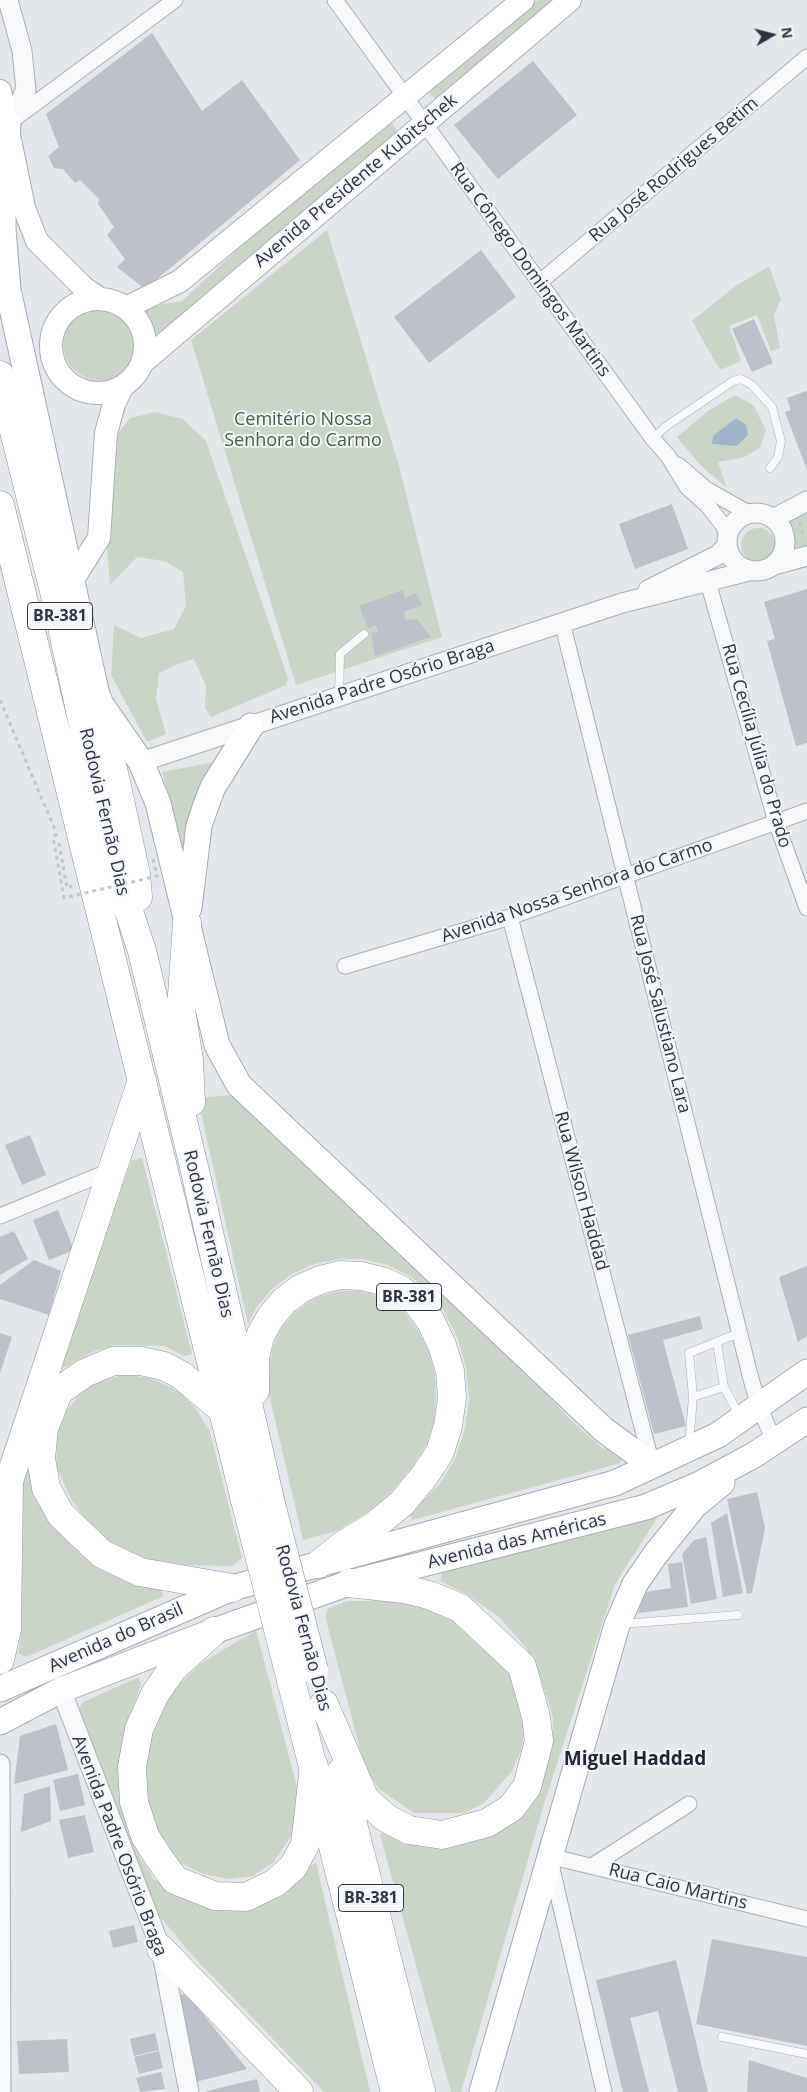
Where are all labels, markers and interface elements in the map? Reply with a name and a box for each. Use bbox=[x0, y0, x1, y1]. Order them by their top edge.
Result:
north arrow bbox=[747, 10, 797, 60]
text: N bbox=[777, 26, 798, 40]
street label: Avenida Presidente Kubitschek bbox=[250, 90, 462, 272]
street label: Rua José Rodrigues Betim bbox=[585, 93, 763, 247]
street label: Rua Cônego Domingos Martins bbox=[445, 159, 615, 381]
park label: Cemitério Nossa Senhora do Carmo bbox=[224, 409, 382, 452]
road number: BR-381 bbox=[28, 602, 92, 630]
street label: Avenida Padre Osório Braga bbox=[267, 635, 497, 729]
street label: Rua Cecília Júlia do Prado bbox=[716, 641, 796, 851]
street label: Rodovia Fernão Dias bbox=[74, 726, 134, 898]
street label: Avenida Nossa Senhora do Carmo bbox=[438, 834, 716, 948]
street label: Rua José Salustiano Lara bbox=[625, 912, 695, 1116]
street label: Rua Wilson Haddad bbox=[549, 1109, 613, 1273]
street label: Rodovia Fernão Dias bbox=[178, 1148, 238, 1320]
road number: BR-381 bbox=[376, 1284, 442, 1310]
street label: Avenida das Américas bbox=[425, 1508, 609, 1574]
street label: Rodovia Fernão Dias bbox=[270, 1542, 336, 1714]
street label: Avenida do Brasil bbox=[45, 1599, 187, 1677]
street label: Avenida Padre Osório Braga bbox=[67, 1732, 171, 1960]
district label: Miguel Haddad bbox=[564, 1749, 706, 1771]
street label: Rua Caio Martins bbox=[606, 1859, 750, 1915]
road number: BR-381 bbox=[338, 1885, 404, 1912]

